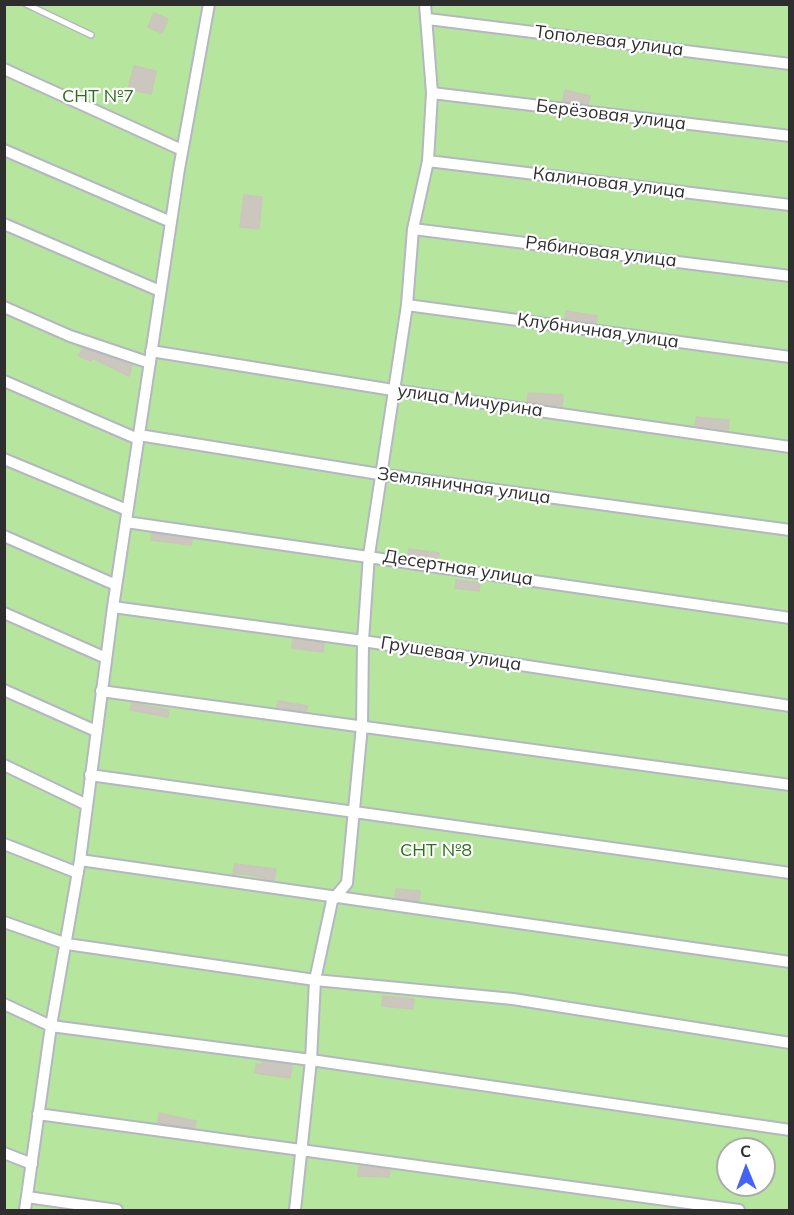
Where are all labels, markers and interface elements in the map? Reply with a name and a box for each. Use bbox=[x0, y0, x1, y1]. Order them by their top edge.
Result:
street label: Тополевая улица bbox=[533, 21, 685, 61]
park label: СНТ №7 bbox=[62, 86, 134, 108]
street label: Берёзовая улица bbox=[535, 95, 687, 135]
street label: Калиновая улица bbox=[532, 163, 686, 203]
street label: Рябиновая улица bbox=[524, 232, 678, 272]
street label: Клубничная улица bbox=[516, 309, 680, 353]
street label: улица Мичурина bbox=[396, 380, 544, 422]
street label: Земляничная улица bbox=[376, 463, 552, 509]
street label: Десертная улица bbox=[382, 545, 534, 591]
street label: Грушевая улица bbox=[379, 632, 523, 676]
park label: СНТ №8 bbox=[400, 840, 472, 862]
north arrow bbox=[716, 1137, 776, 1197]
text: С bbox=[740, 1141, 751, 1161]

